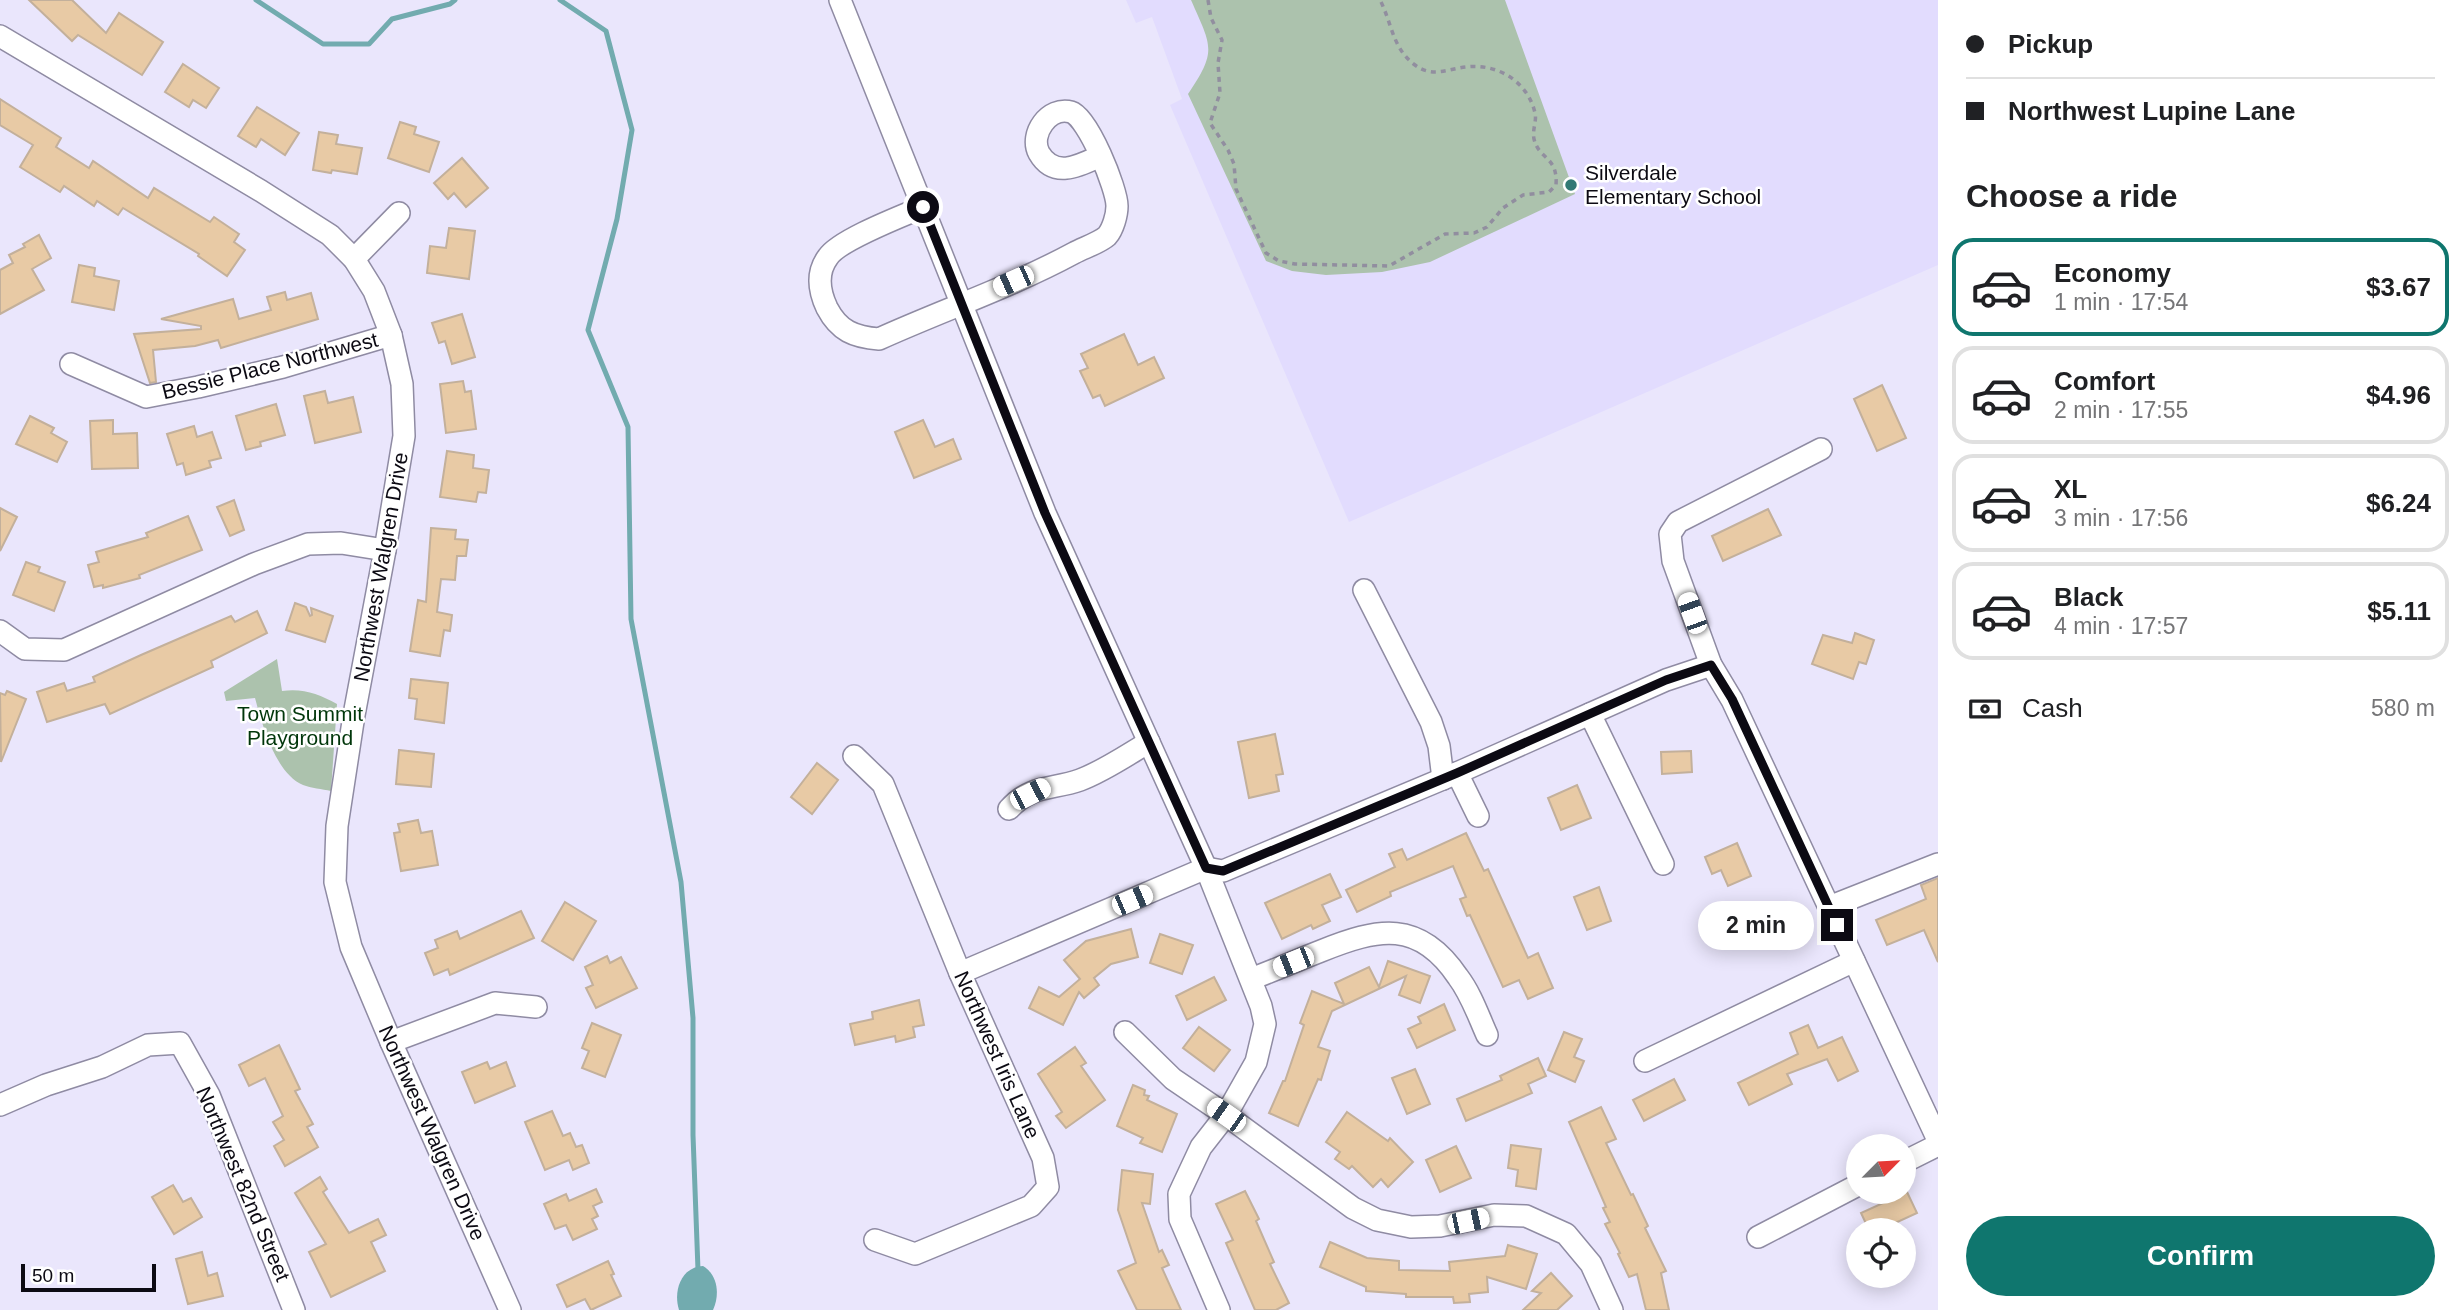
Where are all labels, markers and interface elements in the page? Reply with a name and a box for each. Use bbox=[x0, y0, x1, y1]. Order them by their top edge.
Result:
text: Pickup bbox=[2008, 29, 2093, 59]
text: Northwest Lupine Lane bbox=[2008, 96, 2295, 126]
place label: Silverdale Elementary School bbox=[1585, 161, 1761, 208]
marker: Silverdale Elementary School bbox=[1563, 177, 1579, 193]
text: Choose a ride bbox=[1966, 178, 2178, 214]
route start bbox=[907, 191, 939, 223]
icon: car bbox=[1970, 256, 2033, 319]
text: Economy bbox=[2054, 258, 2171, 288]
car bbox=[990, 263, 1037, 299]
text: $3.67 bbox=[2366, 272, 2431, 302]
text: 1 min · 17:54 bbox=[2054, 289, 2188, 315]
street label: Bessie Place Northwest bbox=[160, 327, 380, 403]
icon: car bbox=[1970, 364, 2033, 427]
text: Comfort bbox=[2054, 366, 2155, 396]
text: $4.96 bbox=[2366, 380, 2431, 410]
text: 2 min · 17:55 bbox=[2054, 397, 2188, 423]
street label: Northwest Walgren Drive bbox=[349, 450, 412, 683]
icon: car bbox=[1970, 472, 2033, 535]
text: XL bbox=[2054, 474, 2087, 504]
text: $6.24 bbox=[2366, 488, 2431, 518]
text: 3 min · 17:56 bbox=[2054, 505, 2188, 531]
icon: car bbox=[1970, 580, 2033, 643]
text: Black bbox=[2054, 582, 2123, 612]
car bbox=[1675, 590, 1710, 636]
text: $5.11 bbox=[2367, 596, 2431, 626]
text: 4 min · 17:57 bbox=[2054, 613, 2188, 639]
icon: cash bbox=[1966, 690, 2004, 728]
text: Cash bbox=[2022, 693, 2083, 723]
text: 580 m bbox=[2371, 695, 2435, 721]
park label: Town Summit Playground bbox=[237, 702, 363, 749]
car bbox=[1007, 775, 1054, 813]
car bbox=[1109, 882, 1156, 918]
callout: 2 min bbox=[1697, 900, 1812, 950]
route end bbox=[1821, 909, 1853, 941]
text: 2 min bbox=[1726, 912, 1786, 938]
car bbox=[1270, 944, 1317, 980]
street label: Northwest Iris Lane bbox=[950, 967, 1045, 1142]
street label: Northwest Walgren Drive bbox=[375, 1022, 490, 1244]
street label: Northwest 82nd Street bbox=[192, 1083, 295, 1285]
car bbox=[1203, 1094, 1250, 1136]
north arrow bbox=[1846, 1134, 1916, 1204]
map controls bbox=[1846, 1134, 1916, 1288]
car bbox=[1446, 1206, 1491, 1236]
button: Confirm bbox=[1966, 1216, 2435, 1296]
button: locate bbox=[1846, 1218, 1916, 1288]
scale bar bbox=[21, 1261, 156, 1293]
text: 50 m bbox=[32, 1265, 74, 1286]

